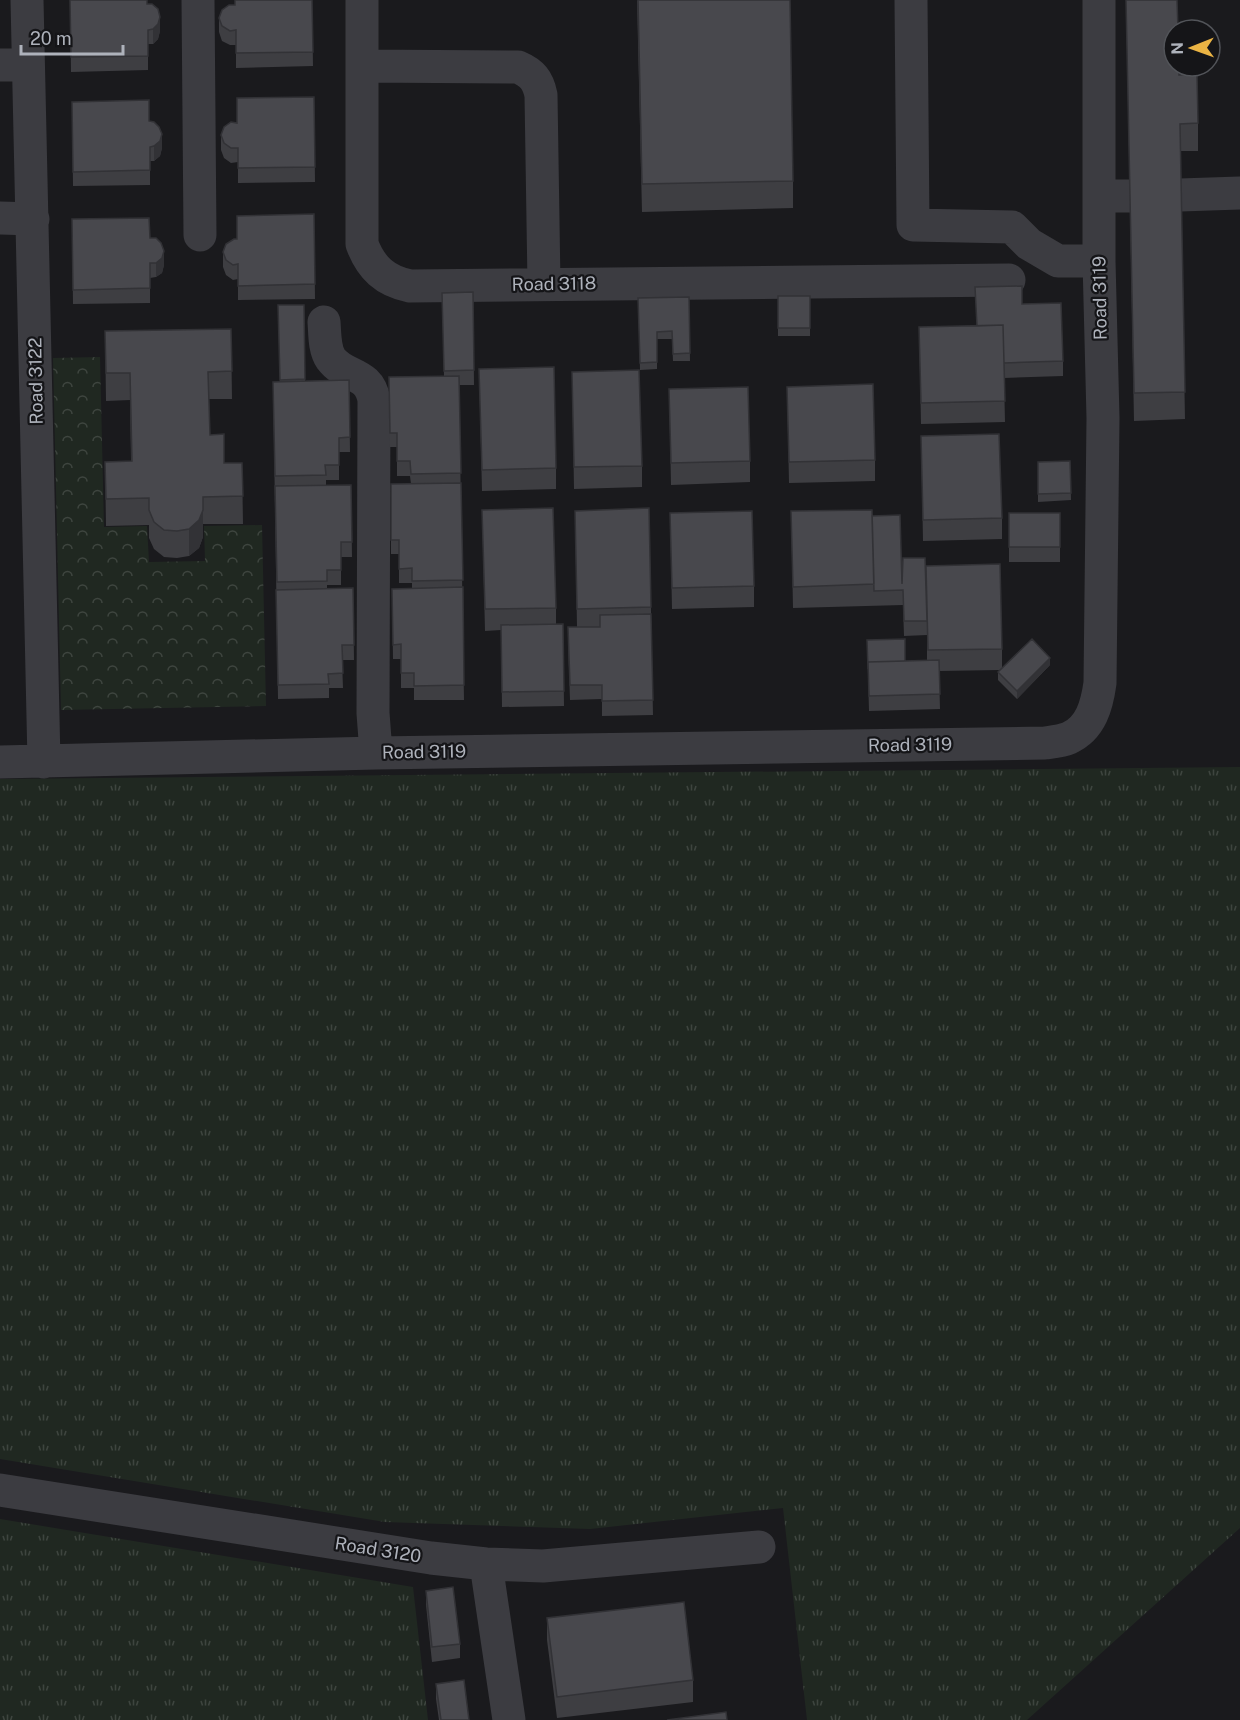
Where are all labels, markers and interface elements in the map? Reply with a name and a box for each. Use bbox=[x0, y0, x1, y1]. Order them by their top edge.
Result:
scale bar bbox=[21, 18, 123, 56]
north arrow bbox=[1162, 18, 1222, 78]
text: 20 m bbox=[30, 28, 72, 49]
text: N bbox=[1168, 42, 1187, 55]
street label: Road 3119 bbox=[1088, 256, 1111, 340]
street label: Road 3118 bbox=[511, 272, 596, 295]
street label: Road 3122 bbox=[24, 337, 47, 425]
street label: Road 3119 bbox=[868, 733, 952, 756]
street label: Road 3119 bbox=[382, 740, 466, 763]
street label: Road 3120 bbox=[333, 1532, 423, 1567]

